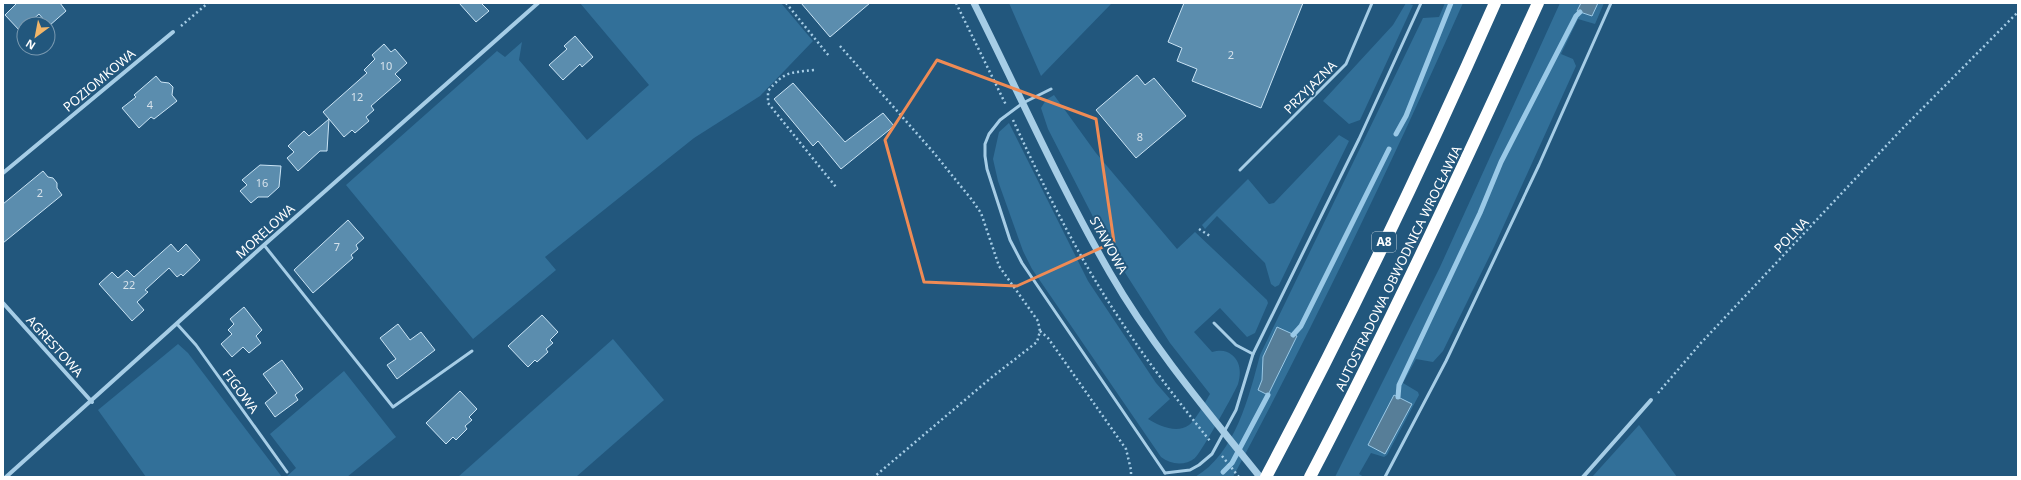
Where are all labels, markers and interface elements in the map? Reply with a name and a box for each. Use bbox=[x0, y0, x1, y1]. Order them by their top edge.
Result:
north arrow bbox=[16, 16, 56, 56]
text: N bbox=[23, 36, 38, 54]
street label: POZIOMKOWA bbox=[59, 44, 140, 116]
house number: 2 bbox=[1228, 47, 1234, 62]
street label: PRZYJAZNA bbox=[1280, 56, 1341, 117]
house number: 10 bbox=[380, 58, 392, 73]
house number: 12 bbox=[351, 89, 363, 104]
house number: 4 bbox=[147, 97, 154, 112]
house number: 8 bbox=[1137, 129, 1143, 144]
street label: AUTOSTRADOWA OBWODNICA WROCŁAWIA bbox=[1331, 142, 1466, 394]
house number: 16 bbox=[256, 175, 268, 190]
house number: 2 bbox=[37, 185, 43, 200]
street label: MORELOWA bbox=[232, 199, 299, 262]
street label: STAWOWA bbox=[1086, 213, 1133, 278]
street label: POLNA bbox=[1770, 213, 1813, 257]
road number: A8 bbox=[1372, 232, 1396, 252]
house number: 7 bbox=[334, 239, 340, 254]
house number: 22 bbox=[123, 277, 135, 292]
street label: AGRESTOWA bbox=[23, 311, 88, 381]
street label: FIGOWA bbox=[219, 365, 264, 417]

